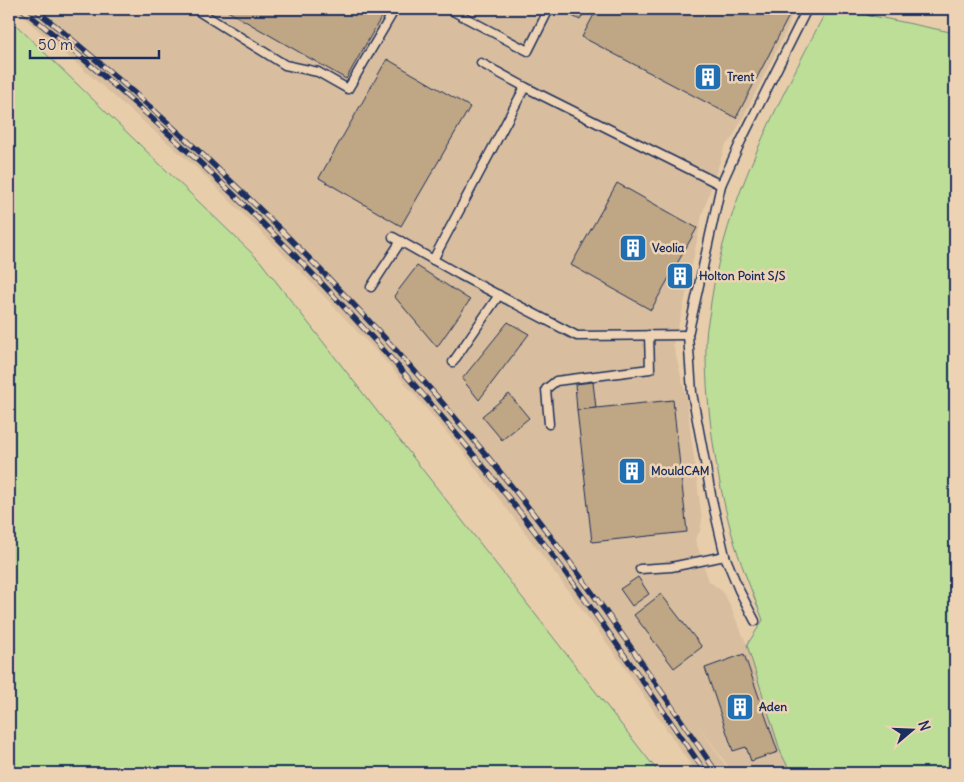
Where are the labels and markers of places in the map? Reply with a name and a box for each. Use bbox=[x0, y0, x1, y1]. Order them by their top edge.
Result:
building icon: Trent bbox=[693, 62, 723, 92]
place label: Trent bbox=[727, 69, 755, 84]
building icon: Veolia bbox=[618, 233, 648, 263]
place label: Veolia bbox=[652, 240, 685, 255]
building icon: Holton Point S/S bbox=[665, 261, 695, 291]
place label: Holton Point S/S bbox=[699, 268, 786, 283]
building icon: MouldCAM bbox=[617, 456, 647, 486]
place label: MouldCAM bbox=[651, 463, 709, 478]
building icon: Aden bbox=[725, 692, 755, 722]
place label: Aden bbox=[759, 699, 787, 714]

